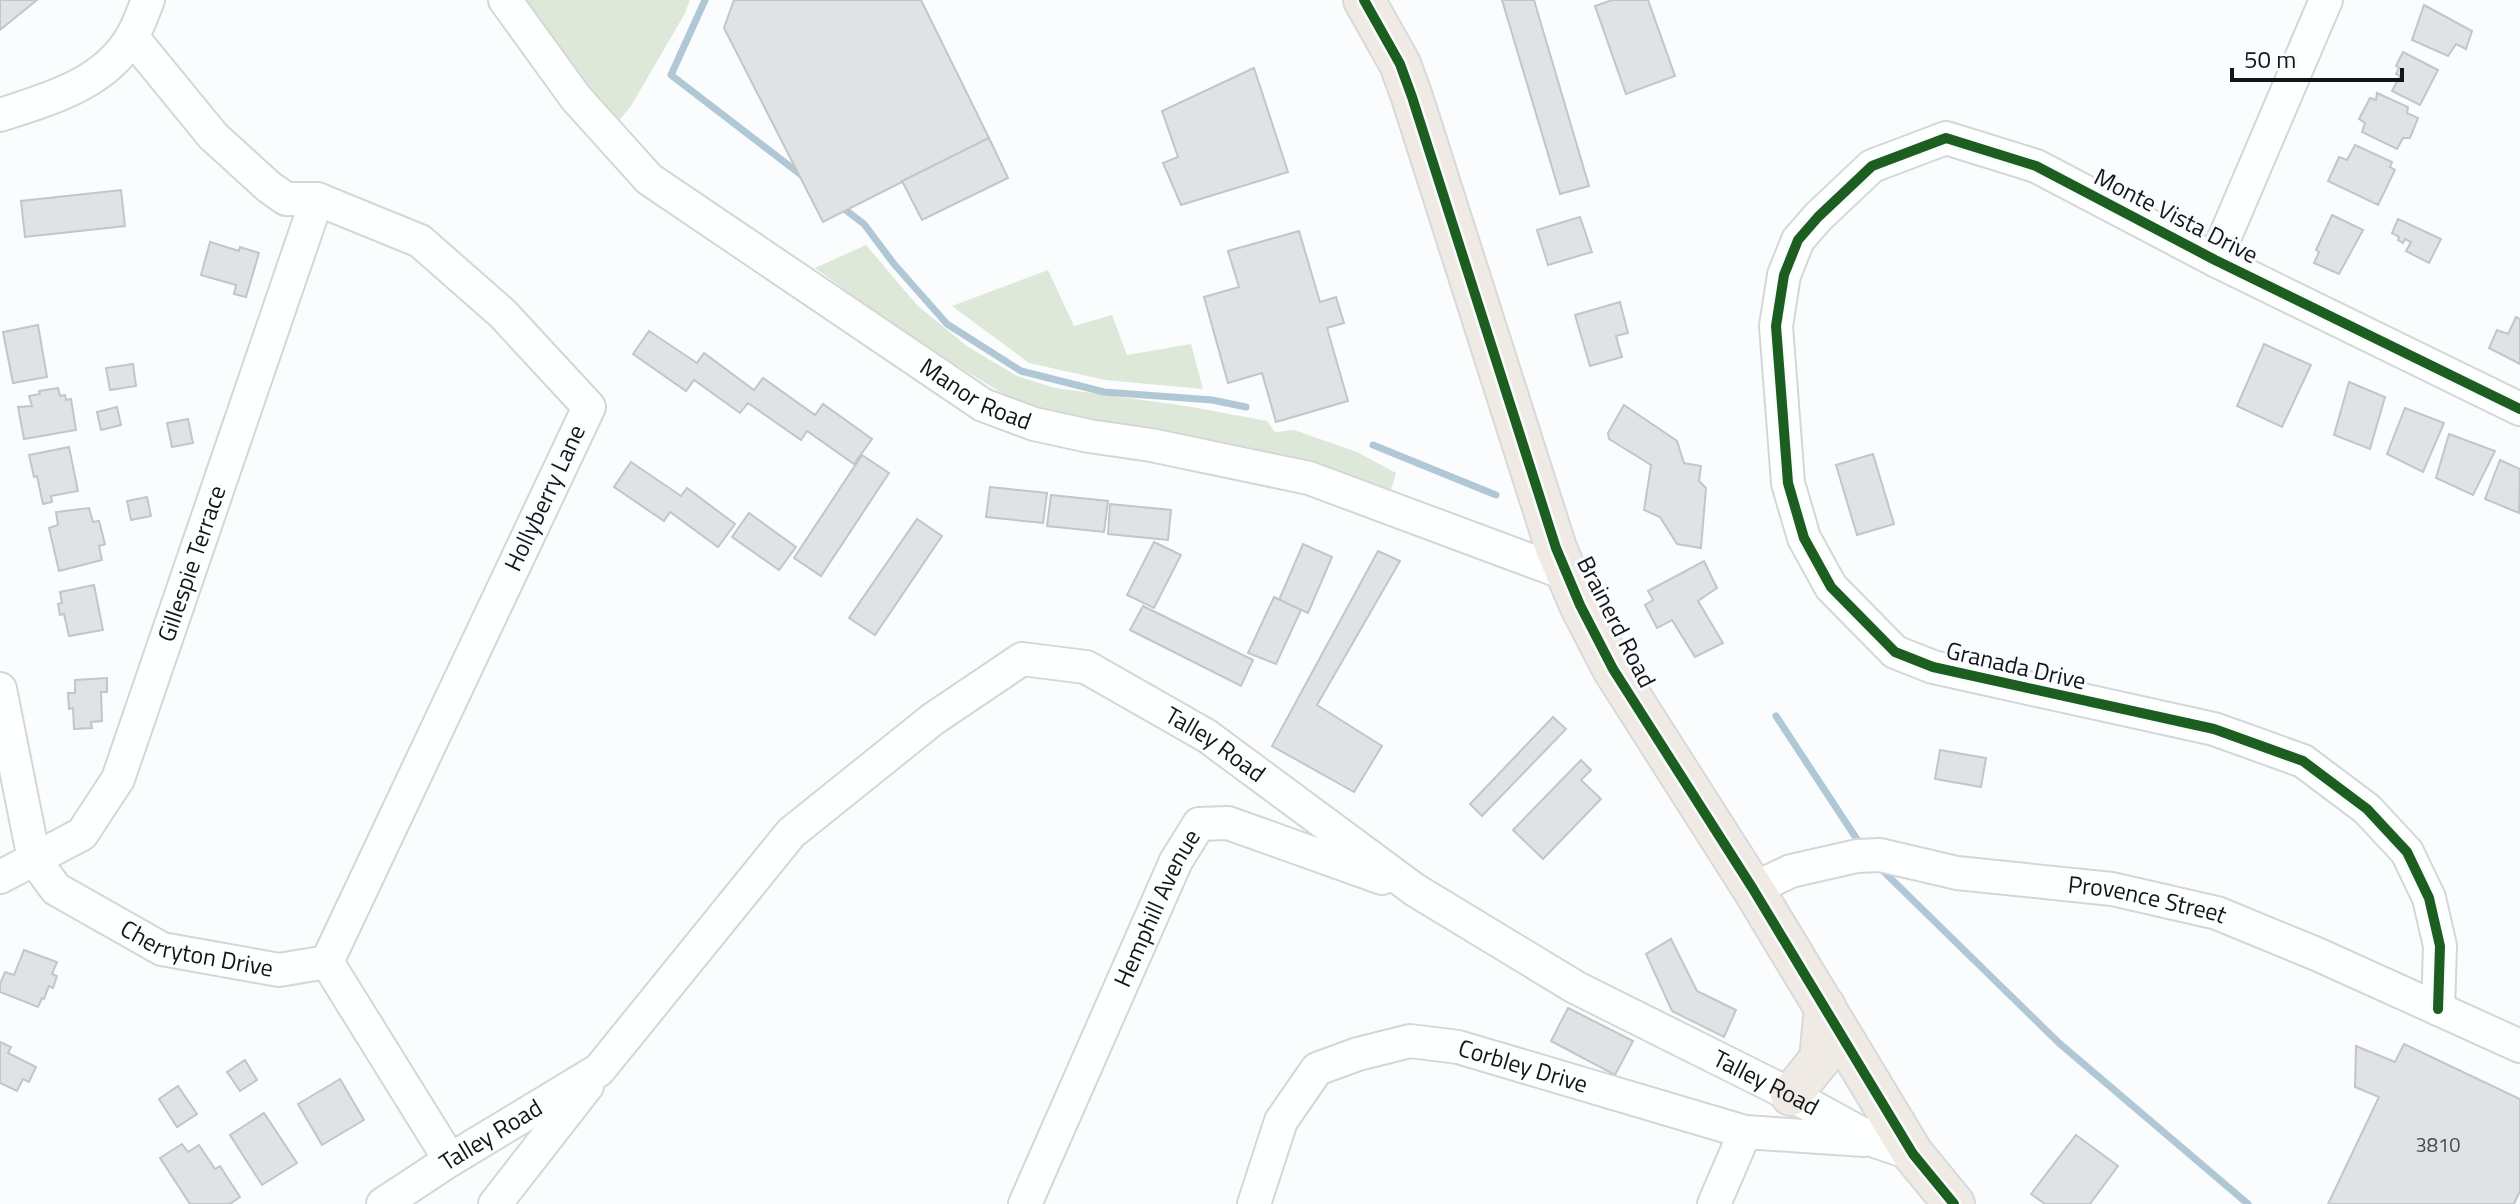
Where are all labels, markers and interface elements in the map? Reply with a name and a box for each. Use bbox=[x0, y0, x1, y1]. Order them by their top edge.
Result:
scale bar bbox=[2232, 32, 2402, 82]
text: 50 m bbox=[2244, 41, 2296, 77]
street label: Monte Vista Drive bbox=[2088, 158, 2265, 272]
street label: Manor Road bbox=[913, 348, 1037, 439]
street label: Hollyberry Lane bbox=[494, 418, 594, 577]
street label: Gillespie Terrace bbox=[147, 480, 234, 646]
street label: Brainerd Road bbox=[1568, 550, 1665, 694]
street label: Granada Drive bbox=[1943, 631, 2090, 699]
street label: Talley Road bbox=[1159, 697, 1274, 791]
street label: Hemphill Avenue bbox=[1104, 822, 1209, 992]
street label: Provence Street bbox=[2066, 866, 2233, 932]
street label: Cherryton Drive bbox=[114, 910, 276, 986]
street label: Corbley Drive bbox=[1454, 1029, 1592, 1101]
street label: Talley Road bbox=[1707, 1040, 1826, 1124]
street label: Talley Road bbox=[432, 1089, 549, 1179]
house number: 3810 bbox=[2416, 1129, 2460, 1160]

